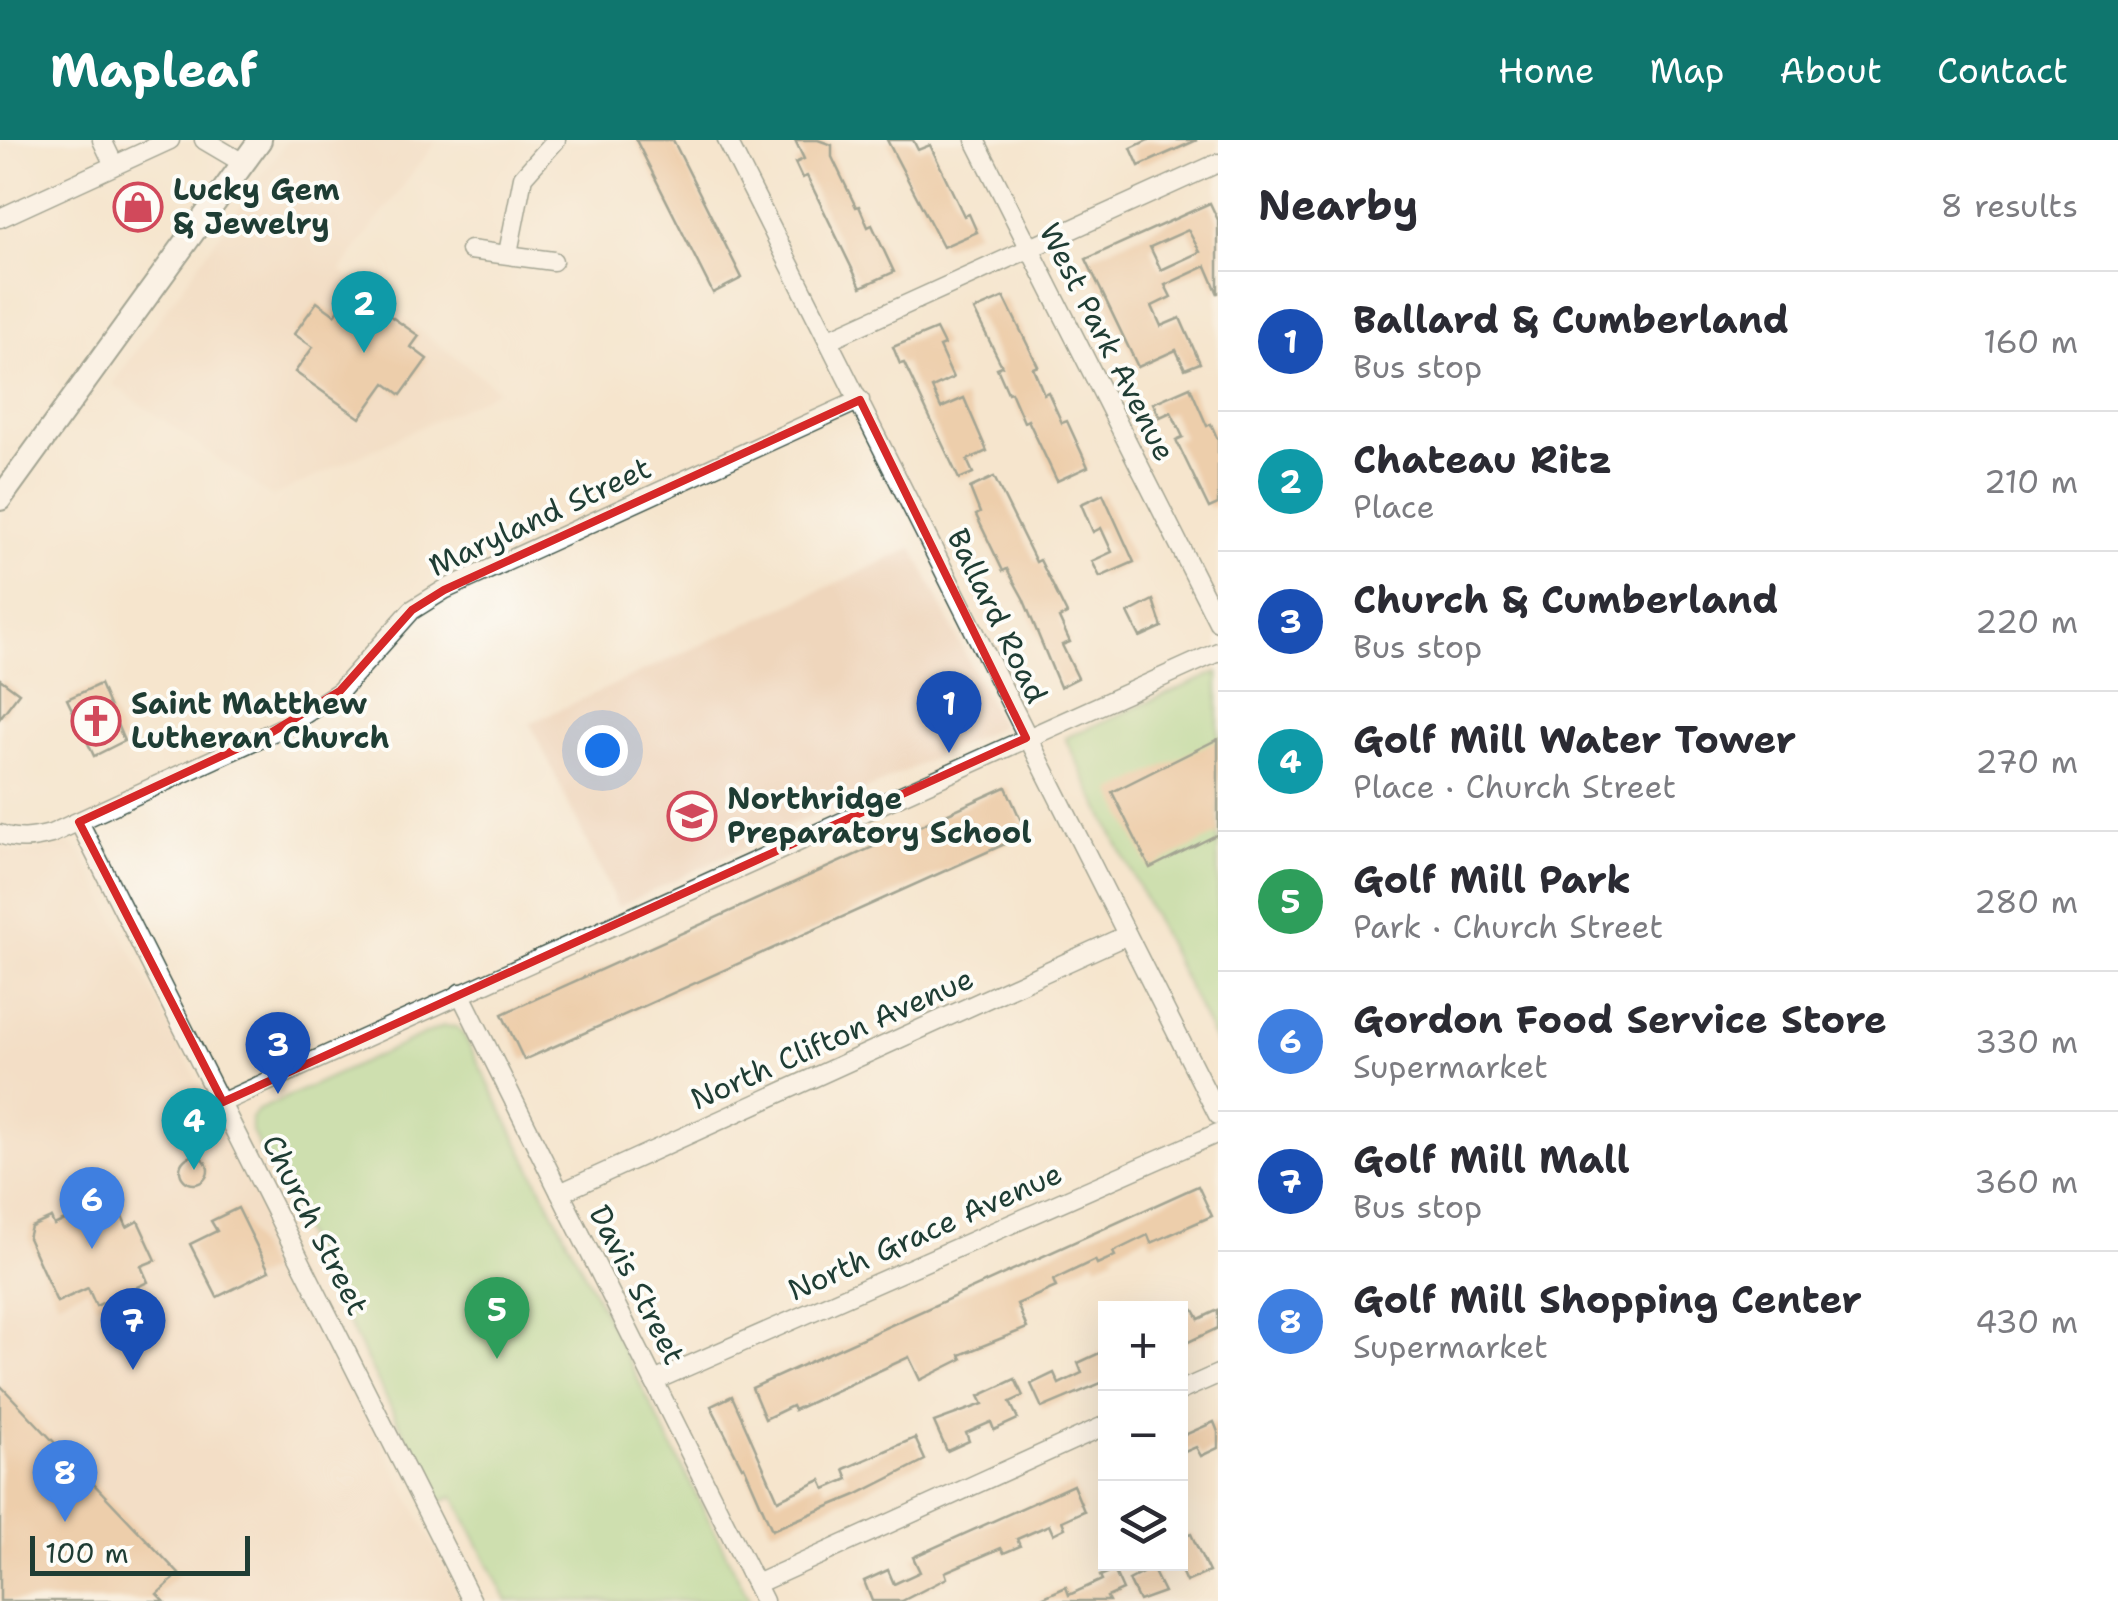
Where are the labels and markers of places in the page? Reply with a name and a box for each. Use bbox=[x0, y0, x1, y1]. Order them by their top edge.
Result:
place label: Lucky Gem & Jewelry bbox=[173, 169, 340, 244]
shop icon: Lucky Gem & Jewelry bbox=[112, 181, 164, 233]
pin: 2 bbox=[332, 270, 396, 353]
pin: 1 bbox=[916, 670, 982, 753]
place label: Saint Matthew Lutheran Church bbox=[131, 683, 390, 758]
church icon: Saint Matthew Lutheran Church bbox=[70, 695, 122, 747]
place label: Northridge Preparatory School bbox=[727, 778, 1032, 853]
school or university icon: Northridge Preparatory School bbox=[666, 790, 718, 842]
pin: 3 bbox=[246, 1012, 310, 1094]
pin: 4 bbox=[162, 1088, 226, 1170]
pin: 6 bbox=[59, 1166, 124, 1249]
pin: 5 bbox=[464, 1276, 530, 1359]
pin: 7 bbox=[100, 1288, 166, 1370]
pin: 8 bbox=[32, 1440, 98, 1522]

